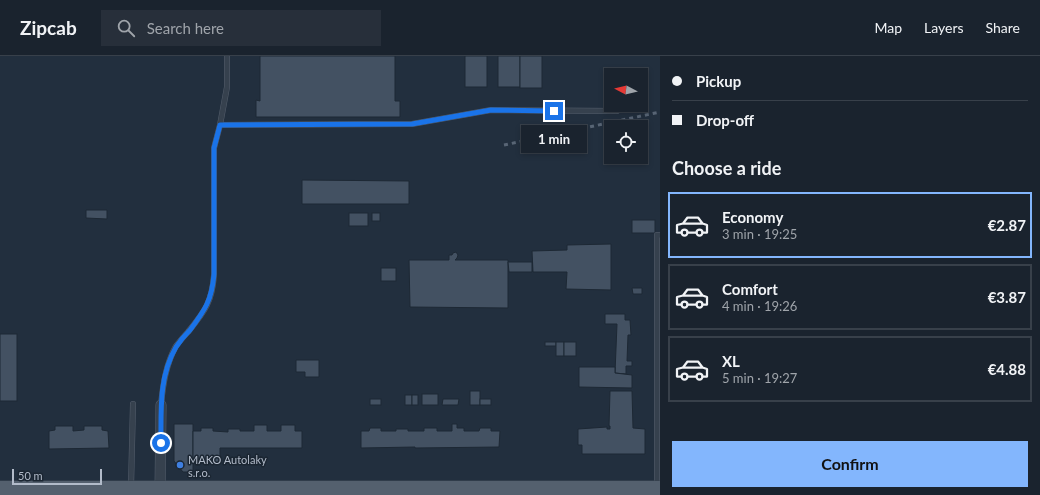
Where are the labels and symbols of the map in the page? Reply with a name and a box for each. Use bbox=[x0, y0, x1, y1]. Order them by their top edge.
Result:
north arrow bbox=[604, 68, 648, 112]
route end bbox=[545, 102, 563, 120]
callout: 1 min bbox=[521, 125, 587, 153]
route start bbox=[152, 434, 170, 452]
place label: MAKO Autolaky s.r.o. bbox=[188, 453, 267, 479]
marker: MAKO Autolaky s.r.o. bbox=[175, 460, 185, 470]
scale bar bbox=[12, 467, 102, 486]

